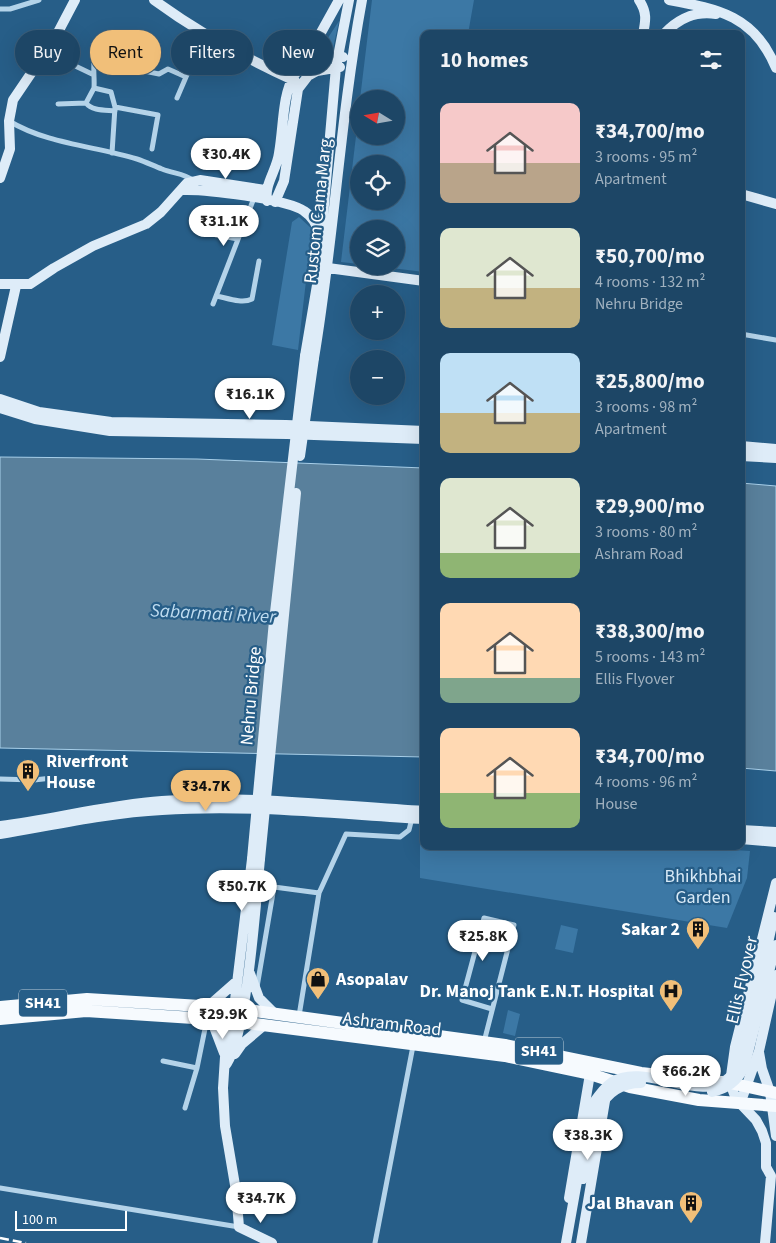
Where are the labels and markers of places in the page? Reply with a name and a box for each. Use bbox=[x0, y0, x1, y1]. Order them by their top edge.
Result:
pin: ₹30.4K bbox=[185, 138, 267, 180]
pin: ₹31.1K bbox=[183, 204, 265, 247]
pin: ₹16.1K bbox=[209, 378, 291, 420]
place label: Riverfront House bbox=[46, 749, 128, 795]
building icon: Riverfront House bbox=[15, 758, 41, 792]
pin: ₹34.7K bbox=[165, 770, 247, 812]
pin: ₹50.7K bbox=[201, 870, 283, 912]
building icon: Sakar 2 bbox=[685, 916, 711, 950]
place label: Sakar 2 bbox=[621, 917, 680, 942]
pin: ₹25.8K bbox=[442, 920, 524, 962]
shop icon: Asopalav bbox=[305, 966, 331, 1000]
place label: Asopalav bbox=[335, 967, 409, 992]
hospital icon: Dr. Manoj Tank E.N.T. Hospital bbox=[658, 978, 684, 1012]
place label: Dr. Manoj Tank E.N.T. Hospital bbox=[420, 979, 654, 1004]
pin: ₹29.9K bbox=[182, 998, 264, 1040]
pin: ₹66.2K bbox=[645, 1054, 727, 1097]
pin: ₹38.3K bbox=[547, 1118, 629, 1161]
pin: ₹34.7K bbox=[220, 1182, 302, 1224]
building icon: Jal Bhavan bbox=[678, 1190, 704, 1224]
place label: Jal Bhavan bbox=[587, 1191, 674, 1216]

